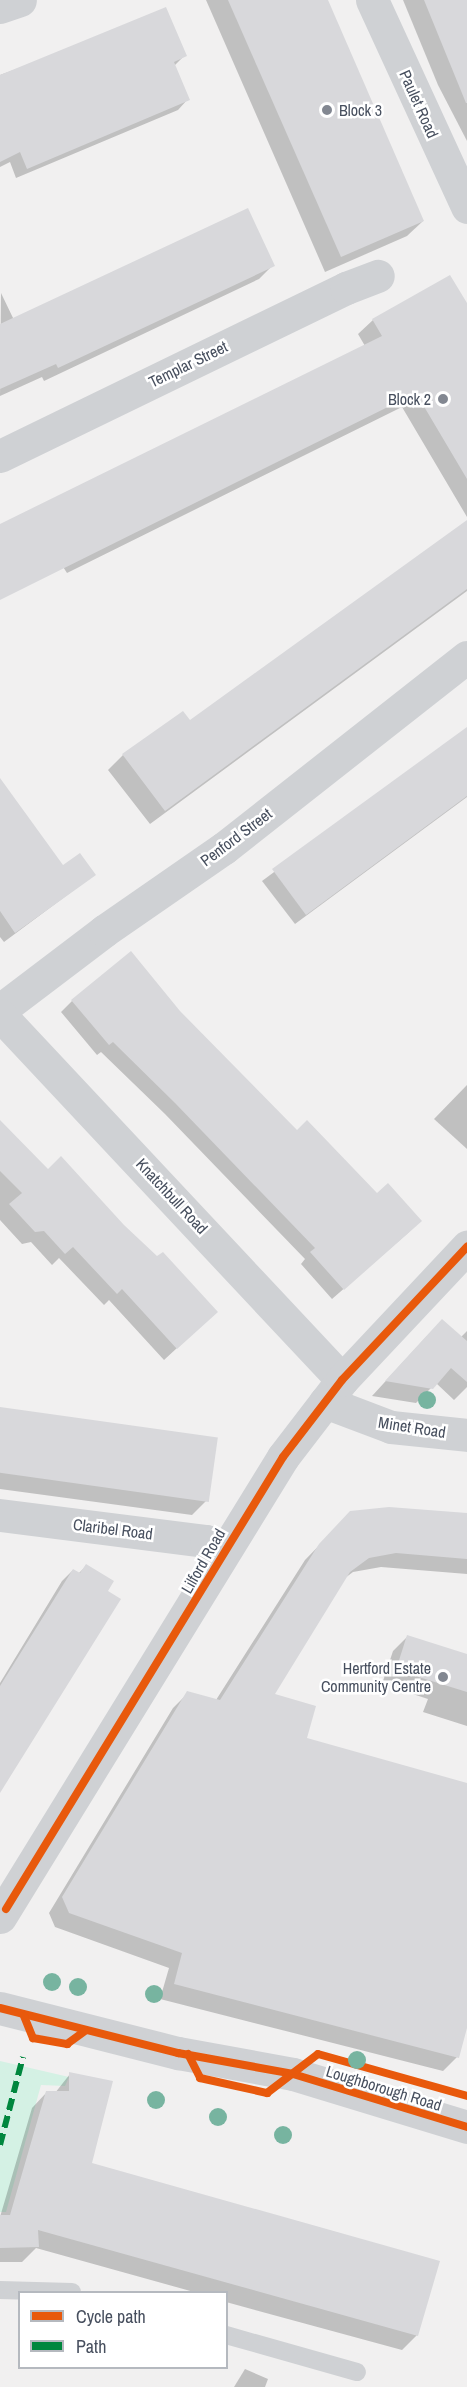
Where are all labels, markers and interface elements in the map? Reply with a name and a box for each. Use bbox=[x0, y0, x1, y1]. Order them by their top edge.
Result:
street label: Paulet Road bbox=[396, 67, 442, 141]
place label: Block 3 bbox=[339, 100, 382, 120]
marker: Block 3 bbox=[320, 103, 334, 117]
street label: Templar Street bbox=[145, 337, 231, 391]
place label: Block 2 bbox=[388, 389, 431, 409]
marker: Block 2 bbox=[436, 392, 450, 406]
street label: Penford Street bbox=[196, 804, 276, 870]
street label: Knatchbull Road bbox=[132, 1154, 212, 1238]
street label: Minet Road bbox=[377, 1412, 447, 1442]
street label: Claribel Road bbox=[72, 1515, 154, 1543]
street label: Lilford Road bbox=[177, 1525, 229, 1597]
place label: Hertford Estate Community Centre bbox=[321, 1658, 431, 1696]
marker: Hertford Estate Community Centre bbox=[436, 1670, 450, 1684]
street label: Loughborough Road bbox=[324, 2061, 444, 2115]
legend bbox=[18, 2291, 228, 2369]
text: Cycle path bbox=[76, 2304, 146, 2329]
text: Path bbox=[76, 2334, 106, 2359]

